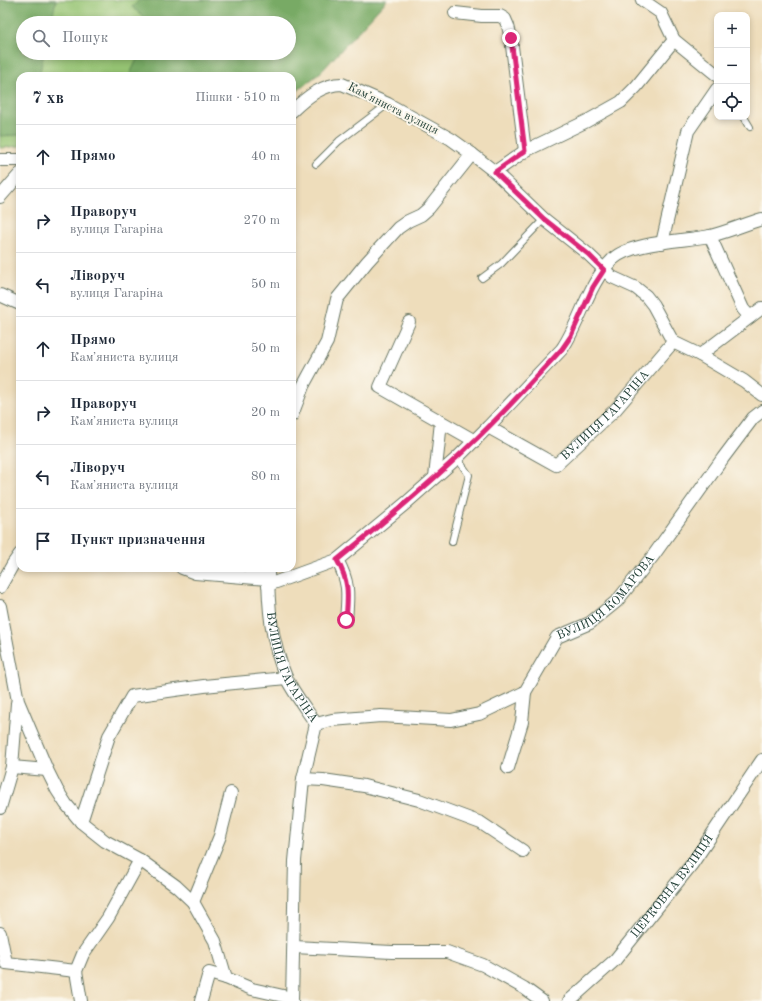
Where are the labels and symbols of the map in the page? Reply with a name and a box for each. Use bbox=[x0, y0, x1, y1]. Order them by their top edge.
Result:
route end bbox=[502, 29, 520, 47]
street label: Камʼяниста вулиця bbox=[346, 80, 441, 137]
street label: ВУЛИЦЯ ГАГАРІНА bbox=[559, 368, 652, 463]
street label: ВУЛИЦЯ КОМАРОВА bbox=[555, 553, 657, 642]
street label: ВУЛИЦЯ ГАГАРІНА bbox=[264, 611, 319, 725]
route start bbox=[337, 611, 355, 629]
street label: ЦЕРКОВНА ВУЛИЦЯ bbox=[629, 833, 716, 940]

